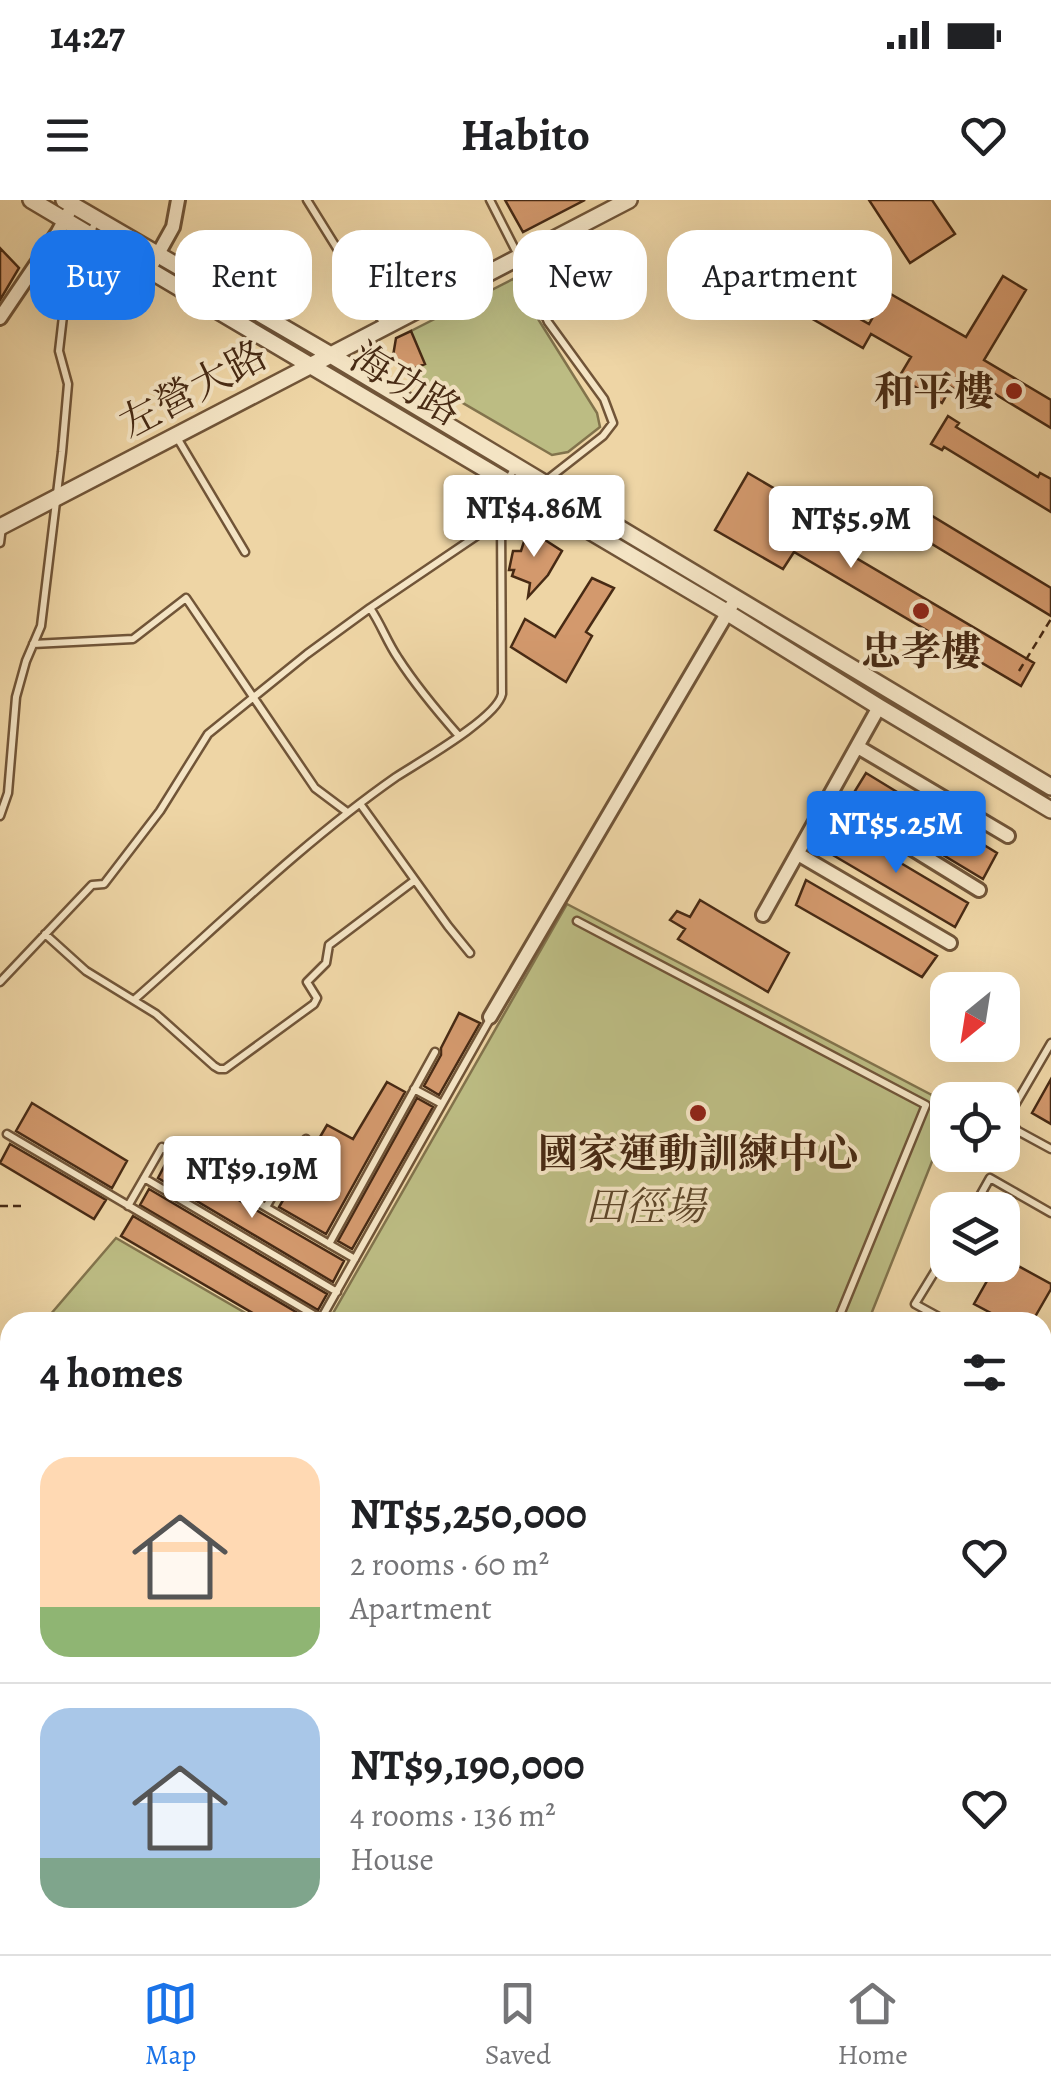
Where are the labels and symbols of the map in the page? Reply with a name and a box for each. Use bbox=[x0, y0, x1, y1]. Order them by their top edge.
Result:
street label: 左營大路 bbox=[109, 327, 277, 451]
street label: 海功路 bbox=[340, 330, 472, 438]
place label: 和平樓 bbox=[874, 364, 994, 419]
marker: 和平樓 bbox=[1003, 380, 1025, 402]
pin: NT$4.86M bbox=[431, 475, 637, 560]
pin: NT$5.9M bbox=[759, 486, 943, 571]
marker: 忠孝樓 bbox=[910, 600, 932, 622]
place label: 忠孝樓 bbox=[861, 624, 981, 679]
pin: NT$5.25M bbox=[793, 791, 999, 876]
north arrow bbox=[930, 972, 1020, 1062]
marker: 國家運動訓練中心 bbox=[687, 1102, 709, 1124]
place label: 國家運動訓練中心 bbox=[538, 1126, 858, 1181]
pin: NT$9.19M bbox=[149, 1136, 355, 1221]
park label: 田徑場 bbox=[585, 1179, 709, 1234]

